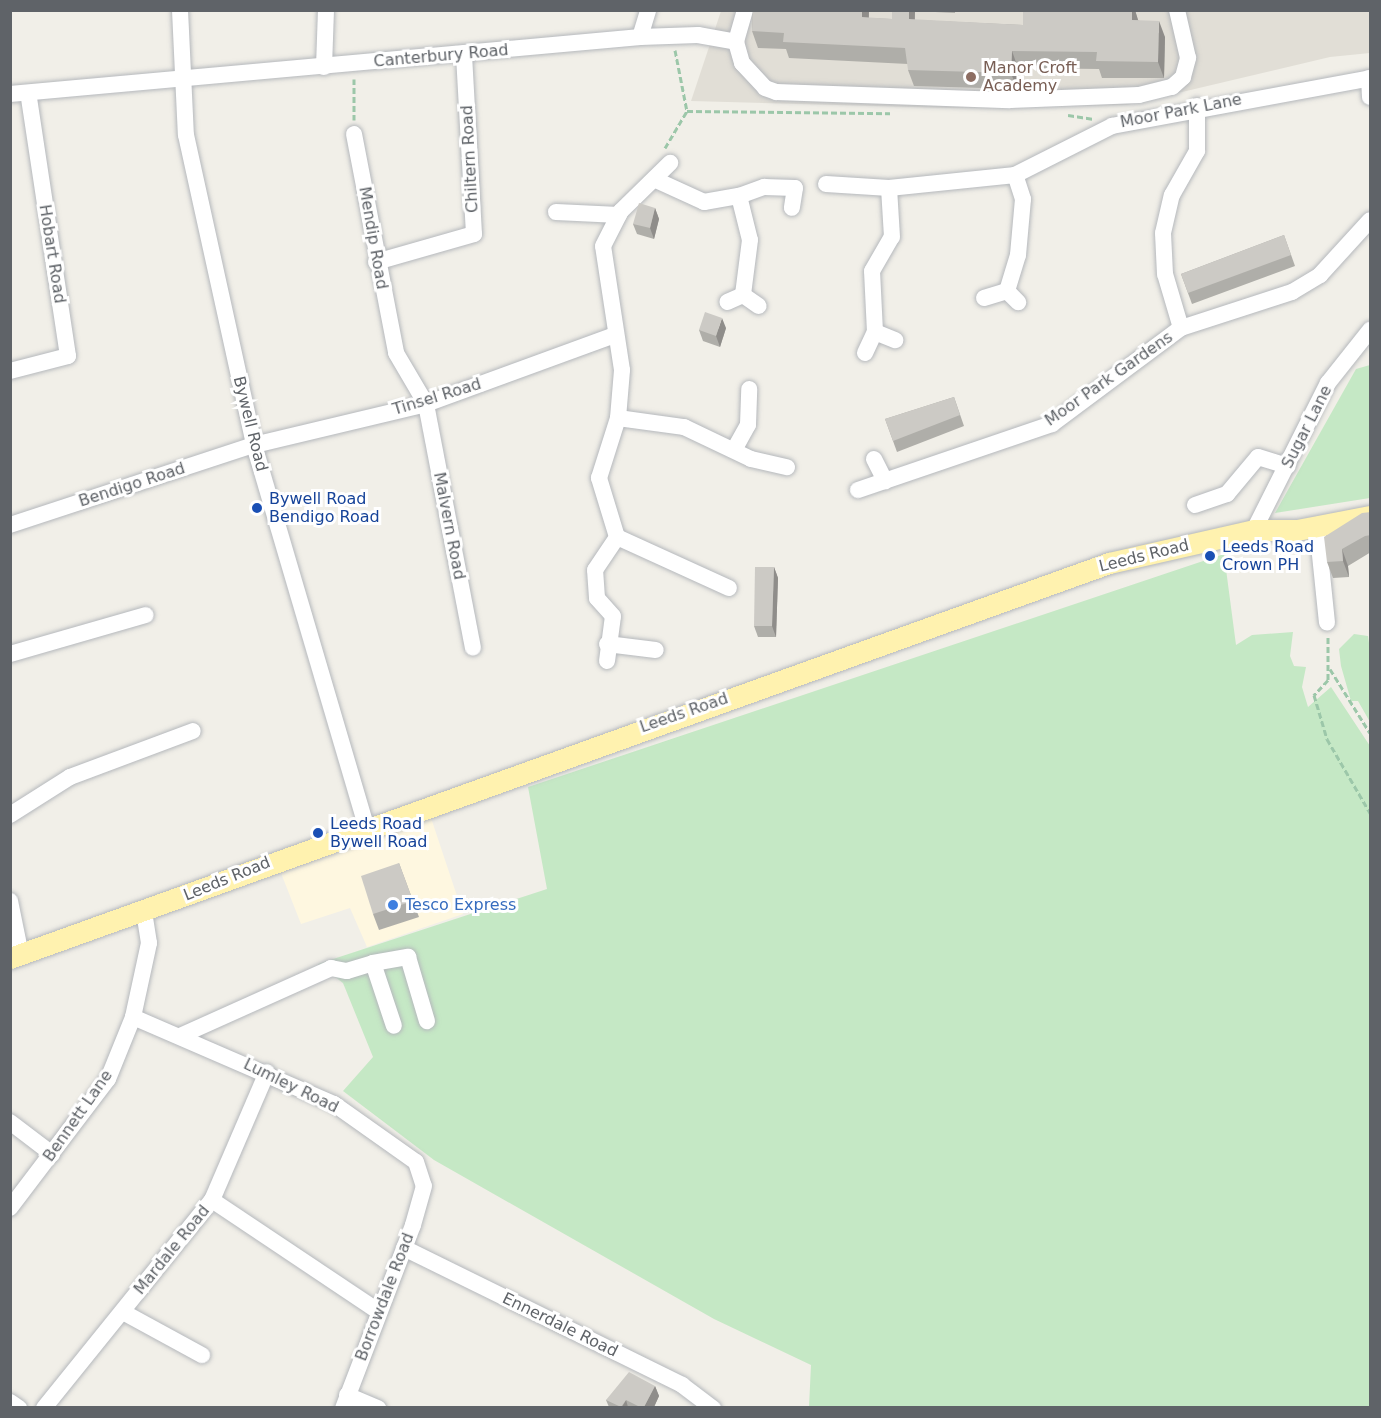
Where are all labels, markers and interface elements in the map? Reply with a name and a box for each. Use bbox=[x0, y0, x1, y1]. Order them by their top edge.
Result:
street label: Canterbury Road bbox=[373, 41, 509, 71]
place label: Manor Croft Academy bbox=[983, 58, 1077, 96]
marker: Manor Croft Academy bbox=[964, 70, 978, 84]
street label: Moor Park Lane bbox=[1119, 90, 1243, 132]
street label: Chiltern Road bbox=[458, 105, 482, 213]
street label: Mendip Road bbox=[355, 185, 391, 291]
street label: Hobart Road bbox=[35, 203, 69, 305]
street label: Moor Park Gardens bbox=[1041, 328, 1177, 430]
street label: Bywell Road bbox=[229, 374, 271, 474]
street label: Tinsel Road bbox=[390, 374, 484, 420]
street label: Sugar Lane bbox=[1278, 382, 1336, 472]
street label: Bendigo Road bbox=[76, 459, 188, 511]
street label: Malvern Road bbox=[429, 471, 469, 581]
place label: Bywell Road Bendigo Road bbox=[269, 489, 380, 527]
marker: Bywell Road Bendigo Road bbox=[250, 501, 264, 515]
street label: Leeds Road bbox=[1097, 536, 1191, 576]
place label: Leeds Road Crown PH bbox=[1222, 537, 1314, 575]
marker: Leeds Road Crown PH bbox=[1203, 549, 1217, 563]
street label: Leeds Road bbox=[637, 689, 731, 737]
place label: Leeds Road Bywell Road bbox=[330, 814, 428, 852]
marker: Leeds Road Bywell Road bbox=[311, 826, 325, 840]
street label: Leeds Road bbox=[181, 853, 273, 905]
place label: Tesco Express bbox=[405, 895, 516, 915]
marker: Tesco Express bbox=[386, 898, 400, 912]
street label: Lumley Road bbox=[240, 1055, 342, 1117]
street label: Bennett Lane bbox=[39, 1067, 117, 1165]
street label: Mardale Road bbox=[130, 1201, 214, 1299]
street label: Borrowdale Road bbox=[352, 1230, 418, 1364]
street label: Ennerdale Road bbox=[499, 1289, 621, 1361]

